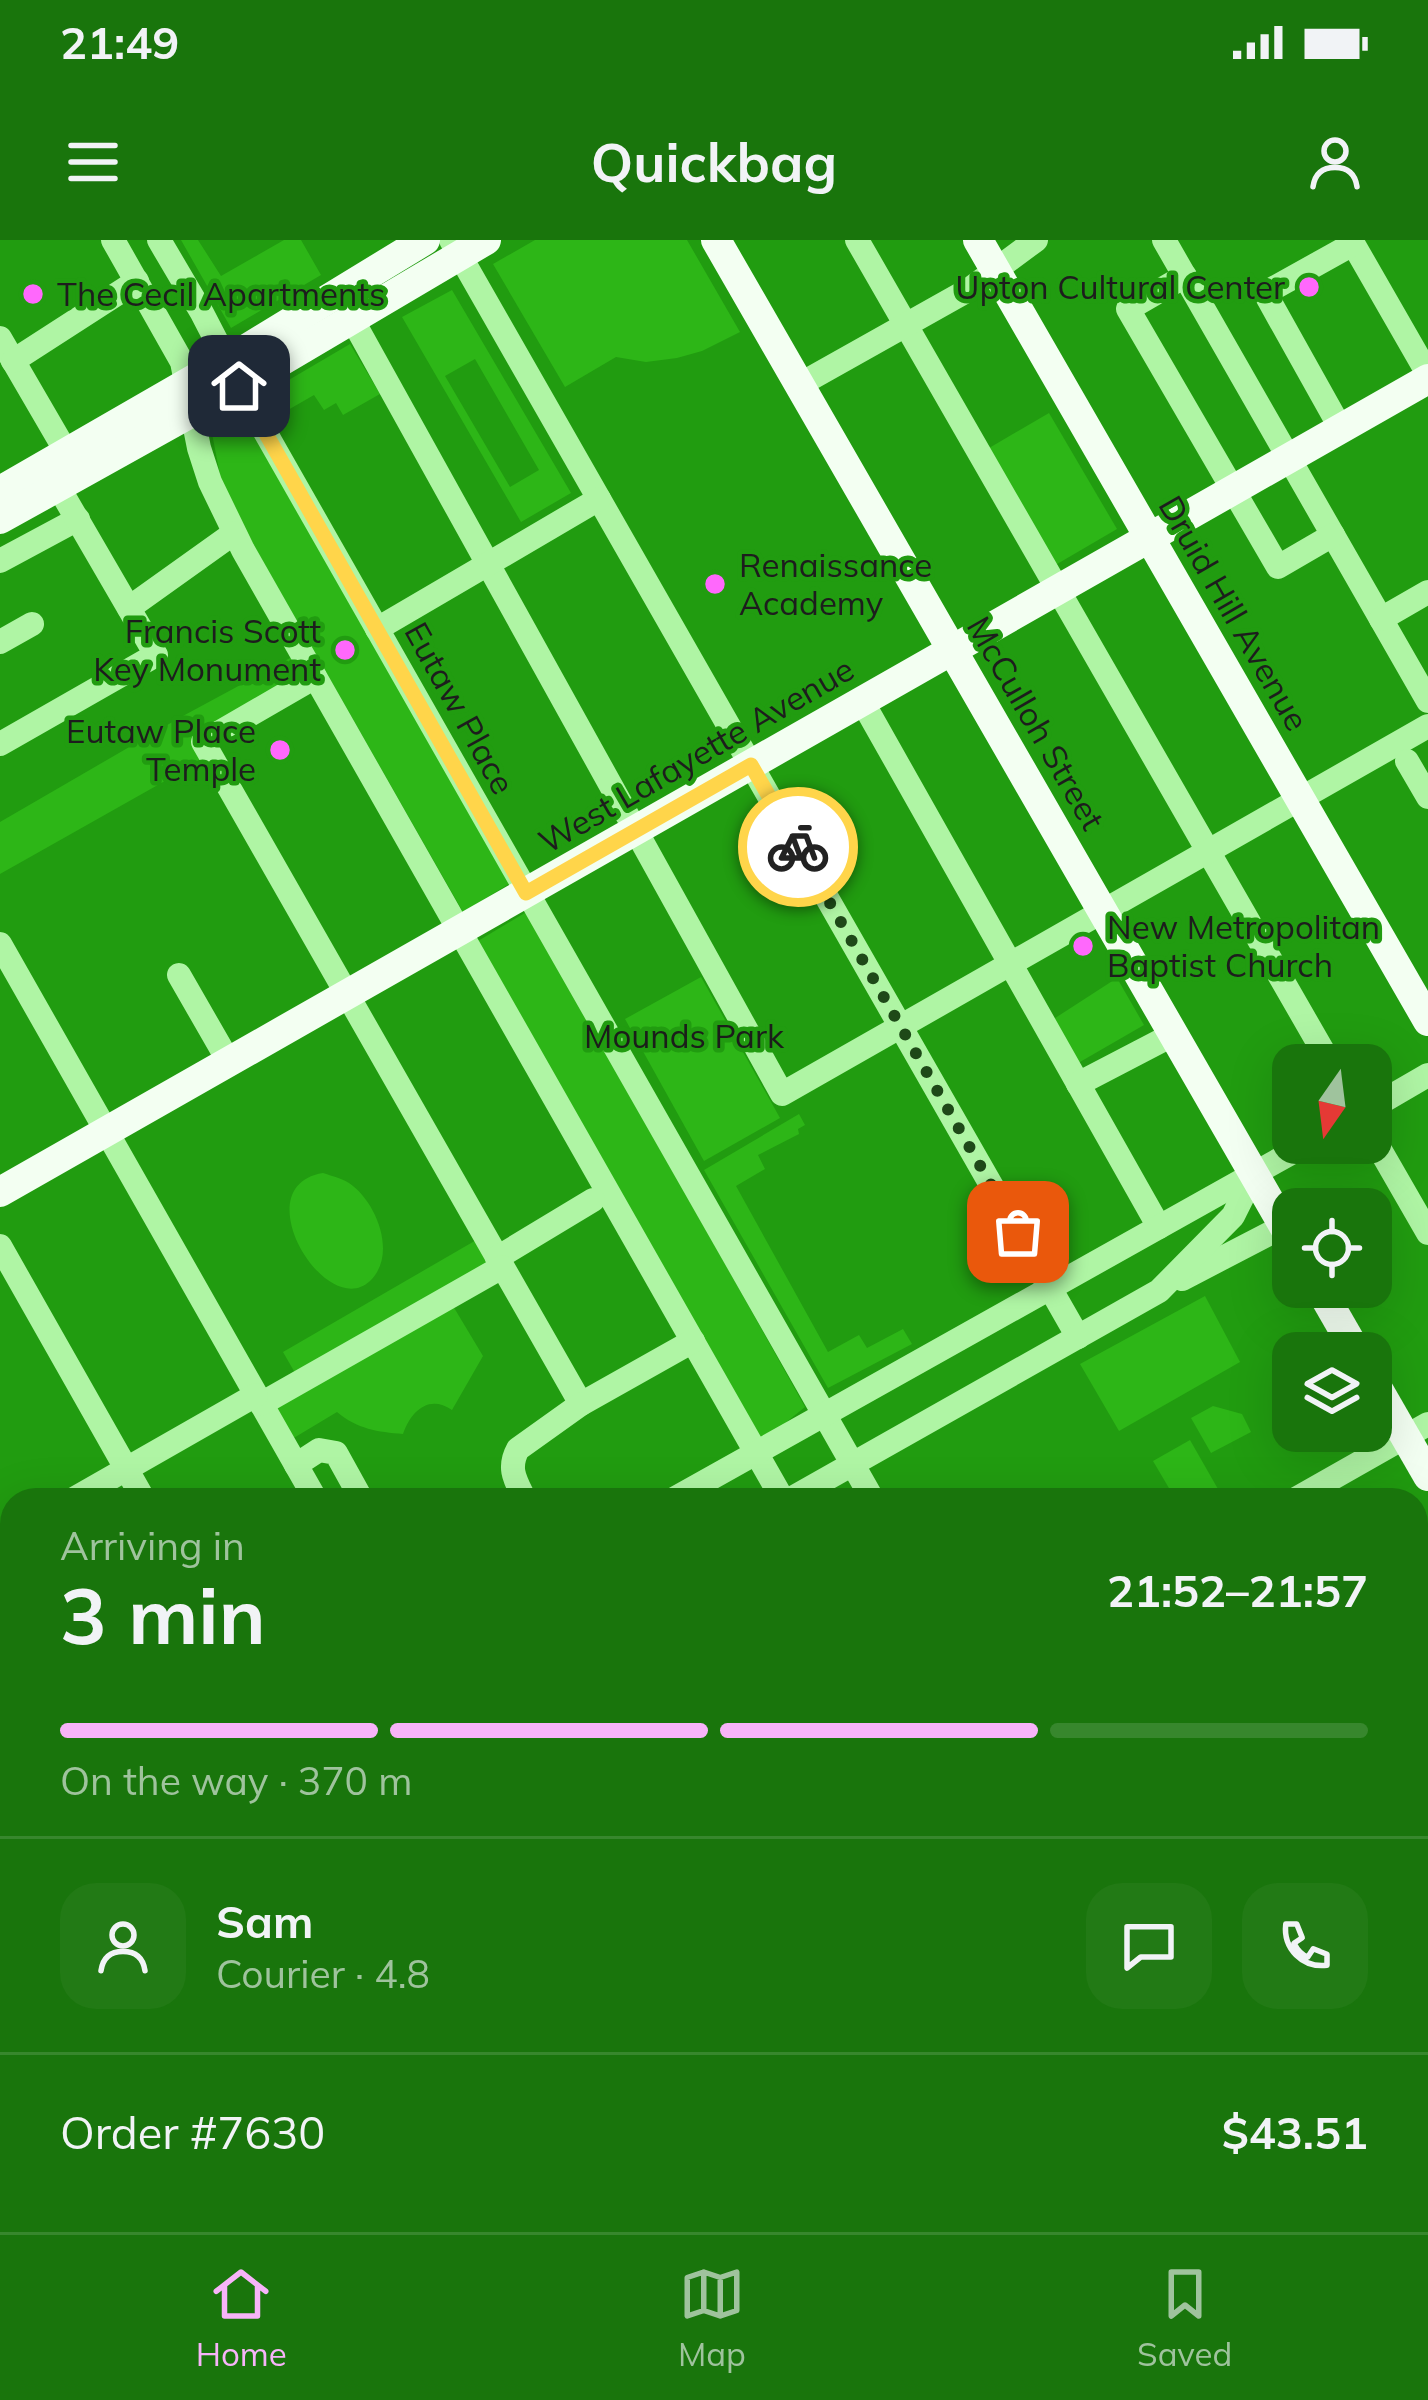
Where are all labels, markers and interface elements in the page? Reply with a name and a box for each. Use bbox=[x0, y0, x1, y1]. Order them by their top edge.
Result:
text: 21:49 bbox=[60, 14, 179, 70]
text: Quickbag bbox=[591, 128, 837, 196]
icon: menu bbox=[60, 129, 126, 195]
icon: person bbox=[1302, 129, 1368, 195]
place label: Upton Cultural Center bbox=[955, 266, 1285, 307]
place label: The Cecil Apartments bbox=[57, 273, 385, 314]
marker: Upton Cultural Center bbox=[1296, 274, 1322, 300]
marker: The Cecil Apartments bbox=[20, 281, 46, 307]
pin bbox=[188, 335, 290, 437]
icon: home bbox=[206, 353, 272, 419]
street label: Druid Hill Avenue bbox=[1151, 488, 1318, 737]
place label: Renaissance Academy bbox=[739, 544, 932, 623]
marker: Renaissance Academy bbox=[702, 571, 728, 597]
street label: McCulloh Street bbox=[959, 609, 1114, 837]
place label: Francis Scott Key Monument bbox=[93, 610, 321, 689]
street label: Eutaw Place bbox=[396, 615, 524, 801]
marker: Francis Scott Key Monument bbox=[332, 637, 358, 663]
street label: West Lafayette Avenue bbox=[531, 648, 860, 862]
place label: Eutaw Place Temple bbox=[66, 710, 256, 789]
marker: Eutaw Place Temple bbox=[267, 737, 293, 763]
courier bbox=[738, 787, 858, 907]
icon: bike bbox=[765, 814, 831, 880]
place label: New Metropolitan Baptist Church bbox=[1107, 906, 1380, 985]
marker: New Metropolitan Baptist Church bbox=[1070, 933, 1096, 959]
park label: Mounds Park bbox=[584, 1015, 785, 1056]
north arrow bbox=[1272, 1044, 1392, 1164]
map controls bbox=[1272, 1044, 1392, 1452]
pin bbox=[967, 1181, 1069, 1283]
button: locate bbox=[1272, 1188, 1392, 1308]
icon: bag bbox=[985, 1199, 1051, 1265]
button: layers bbox=[1272, 1332, 1392, 1452]
text: Arriving in bbox=[60, 1521, 245, 1570]
text: 21:52–21:57 bbox=[1107, 1562, 1368, 1618]
text: 3 min bbox=[60, 1566, 266, 1664]
text: On the way · 370 m bbox=[60, 1756, 412, 1805]
button: person bbox=[60, 1883, 186, 2009]
button: chat bbox=[1086, 1883, 1212, 2009]
button: phone bbox=[1242, 1883, 1368, 2009]
text: Sam bbox=[216, 1893, 313, 1949]
text: Courier · 4.8 bbox=[216, 1949, 430, 1998]
text: Order #7630 bbox=[60, 2104, 325, 2160]
text: $43.51 bbox=[1222, 2104, 1368, 2160]
tab: Home bbox=[196, 2261, 287, 2374]
tab: Map bbox=[678, 2261, 746, 2374]
tab: Saved bbox=[1137, 2261, 1232, 2374]

